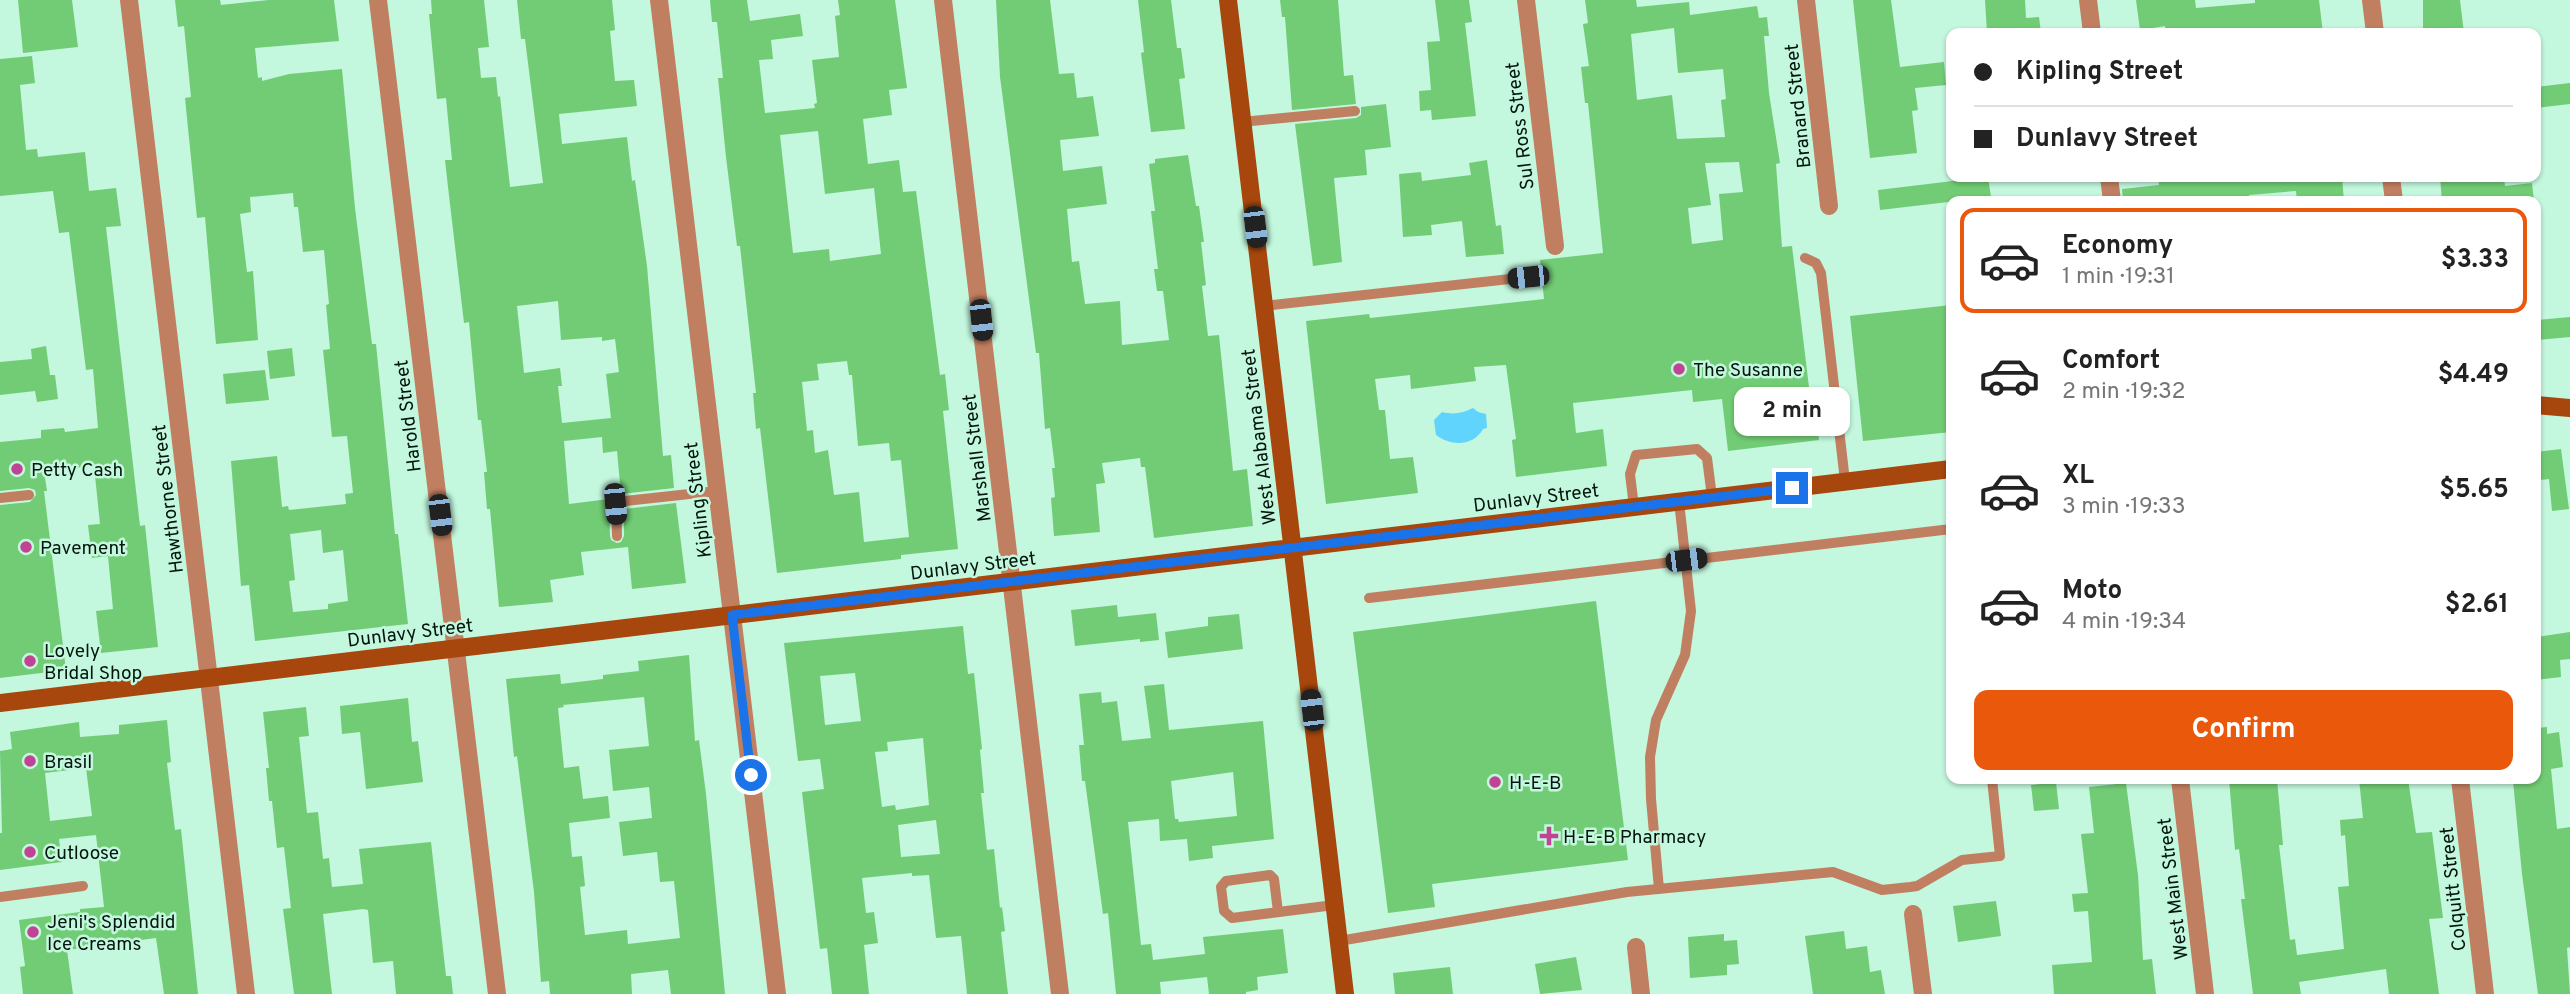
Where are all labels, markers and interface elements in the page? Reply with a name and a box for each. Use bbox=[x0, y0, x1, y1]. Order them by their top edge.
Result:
street label: Branard Street bbox=[1781, 42, 1817, 169]
text: Kipling Street bbox=[2016, 56, 2183, 89]
street label: Sul Ross Street bbox=[1501, 60, 1541, 191]
text: Dunlavy Street bbox=[2016, 123, 2198, 156]
car bbox=[1243, 205, 1268, 249]
icon: car bbox=[1978, 229, 2041, 292]
text: Economy bbox=[2062, 230, 2173, 263]
text: $3.33 bbox=[2441, 244, 2509, 277]
text: 1 min · 19:31 bbox=[2062, 263, 2175, 292]
car bbox=[1507, 264, 1550, 290]
car bbox=[969, 298, 994, 342]
icon: car bbox=[1978, 344, 2041, 407]
text: Comfort bbox=[2062, 345, 2160, 378]
street label: West Alabama Street bbox=[1237, 347, 1283, 526]
street label: Harold Street bbox=[390, 358, 428, 473]
place label: The Susanne bbox=[1693, 359, 1803, 383]
text: $4.49 bbox=[2438, 359, 2509, 392]
marker: The Susanne bbox=[1671, 361, 1687, 377]
text: 2 min · 19:32 bbox=[2062, 378, 2186, 407]
callout: 2 min bbox=[1734, 386, 1850, 435]
street label: Marshall Street bbox=[958, 392, 998, 523]
text: 2 min bbox=[1762, 397, 1822, 426]
street label: Hawthorne Street bbox=[148, 423, 190, 575]
street label: Kipling Street bbox=[680, 441, 718, 559]
place label: Petty Cash bbox=[31, 459, 123, 483]
icon: car bbox=[1978, 459, 2041, 522]
text: XL bbox=[2062, 460, 2094, 493]
marker: Petty Cash bbox=[9, 461, 25, 477]
route end bbox=[1776, 472, 1808, 504]
text: $5.65 bbox=[2439, 474, 2509, 507]
street label: Dunlavy Street bbox=[1472, 479, 1600, 519]
car bbox=[603, 482, 628, 526]
car bbox=[428, 493, 453, 537]
text: 3 min · 19:33 bbox=[2062, 493, 2186, 522]
place label: Pavement bbox=[40, 537, 126, 561]
marker: Pavement bbox=[18, 539, 34, 555]
street label: Dunlavy Street bbox=[909, 547, 1037, 587]
car bbox=[1664, 547, 1709, 573]
icon: car bbox=[1978, 574, 2041, 637]
text: Moto bbox=[2062, 575, 2122, 608]
text: $2.61 bbox=[2445, 589, 2509, 622]
text: 4 min · 19:34 bbox=[2062, 608, 2186, 637]
street label: Dunlavy Street bbox=[346, 614, 474, 654]
place label: Lovely Bridal Shop bbox=[44, 640, 142, 686]
marker: Lovely Bridal Shop bbox=[22, 653, 38, 669]
car bbox=[1300, 688, 1325, 732]
button: Confirm bbox=[1974, 690, 2513, 770]
place label: Brasil bbox=[44, 751, 92, 775]
marker: Brasil bbox=[22, 753, 38, 769]
route start bbox=[735, 759, 767, 791]
place label: H-E-B bbox=[1509, 772, 1561, 796]
marker: H-E-B bbox=[1487, 774, 1503, 790]
street label: West Main Street bbox=[2153, 816, 2195, 961]
street label: Colquitt Street bbox=[2436, 825, 2472, 952]
place label: H-E-B Pharmacy bbox=[1563, 826, 1706, 850]
marker: H-E-B Pharmacy bbox=[1541, 828, 1557, 844]
place label: Cutloose bbox=[44, 842, 119, 866]
marker: Cutloose bbox=[22, 844, 38, 860]
place label: Jeni's Splendid Ice Creams bbox=[47, 911, 175, 957]
marker: Jeni's Splendid Ice Creams bbox=[25, 924, 41, 940]

